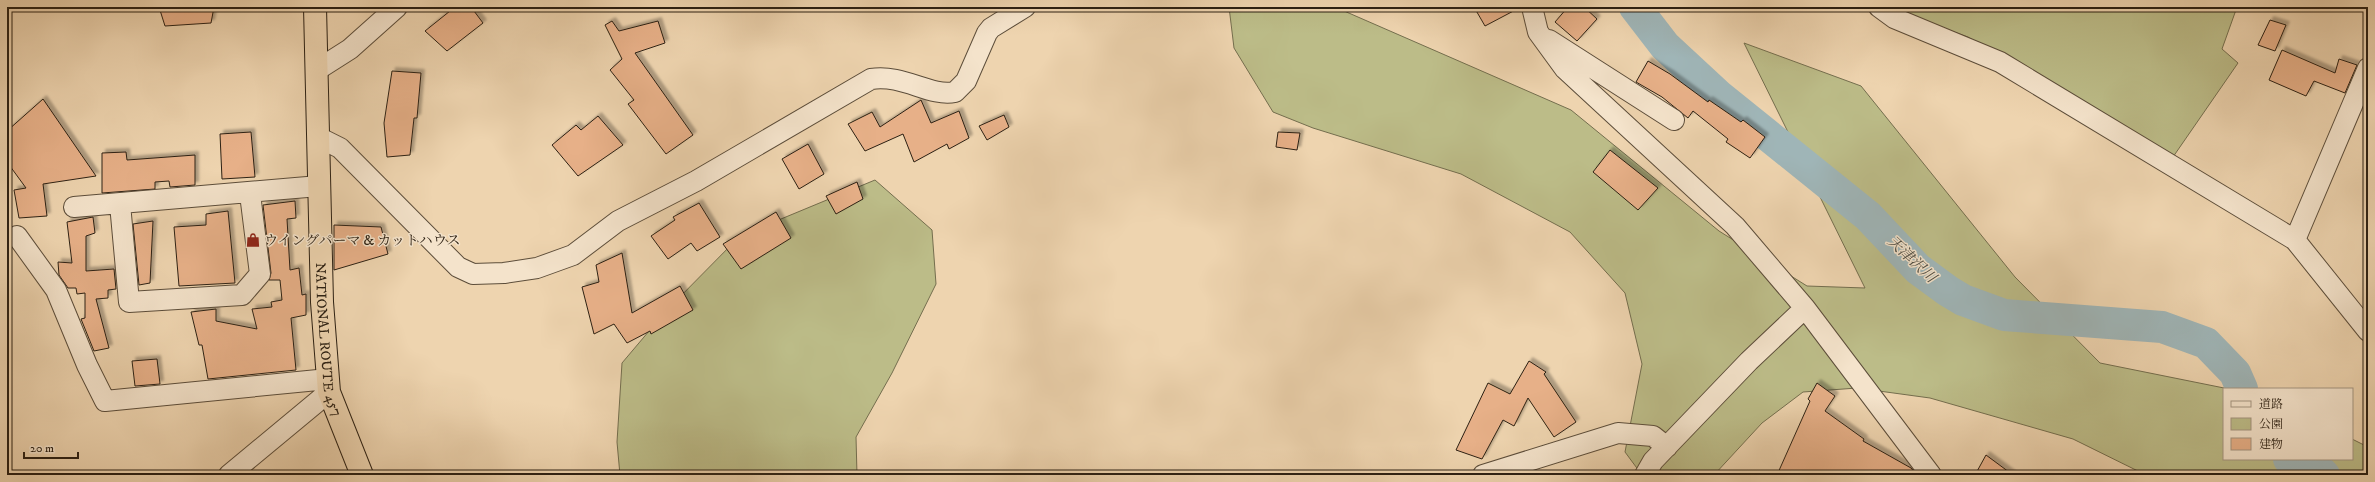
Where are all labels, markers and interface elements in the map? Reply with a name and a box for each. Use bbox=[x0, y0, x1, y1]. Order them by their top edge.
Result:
shop icon: ウイングパーマ & カットハウス bbox=[245, 232, 261, 248]
place label: ウイングパーマ & カットハウス bbox=[264, 232, 460, 250]
water label: 天津沢川 bbox=[1883, 232, 1942, 288]
street label: NATIONAL ROUTE 457 bbox=[311, 262, 346, 419]
legend bbox=[2223, 388, 2353, 460]
text: 道路 bbox=[2259, 397, 2283, 412]
text: 公園 bbox=[2259, 417, 2283, 432]
scale bar bbox=[24, 434, 78, 460]
text: 建物 bbox=[2259, 437, 2283, 452]
text: 20 m bbox=[30, 441, 54, 456]

